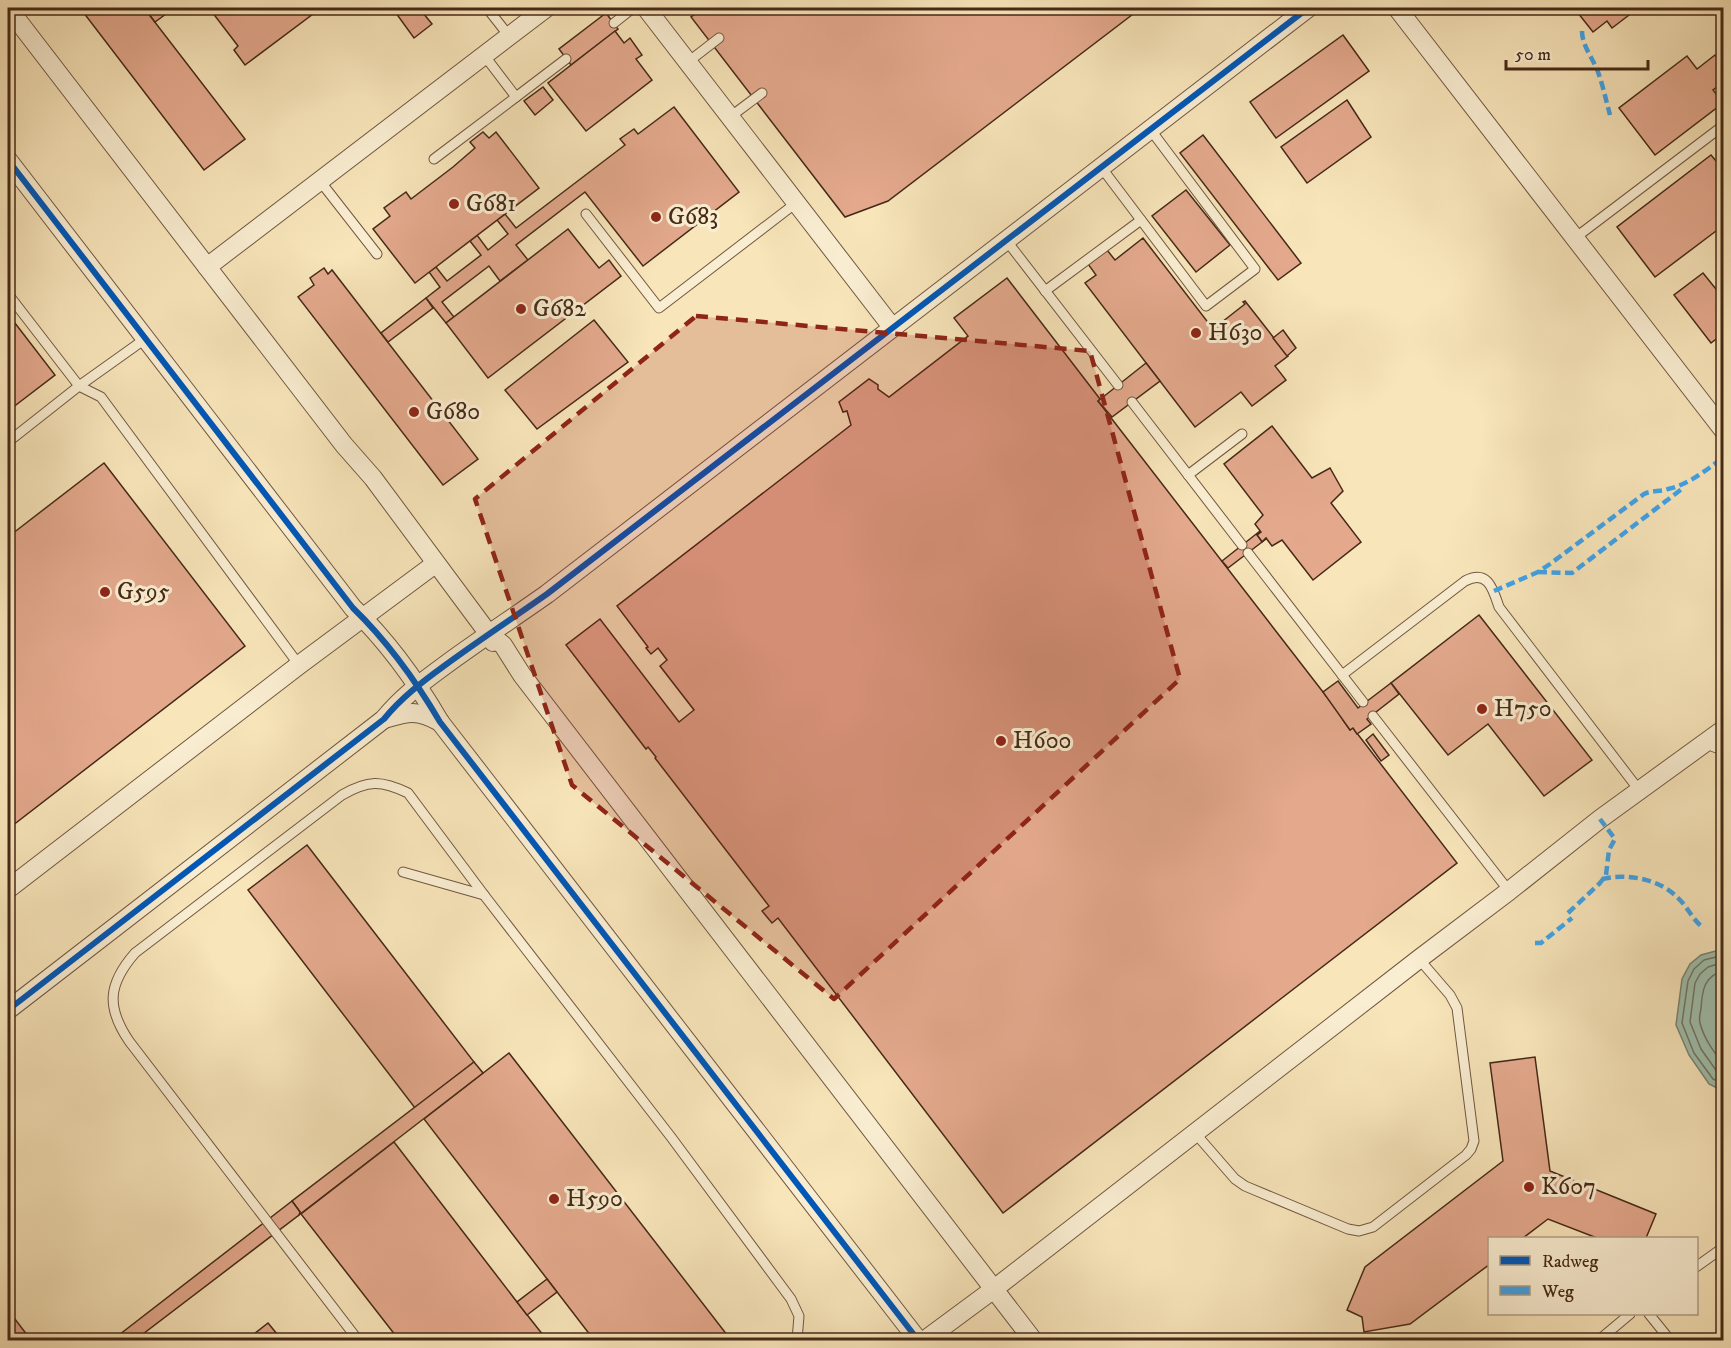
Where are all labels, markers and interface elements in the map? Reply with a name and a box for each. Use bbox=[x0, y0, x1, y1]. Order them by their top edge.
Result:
scale bar bbox=[1506, 33, 1648, 71]
text: 50 m bbox=[1515, 44, 1551, 66]
place label: G681 bbox=[466, 189, 516, 219]
marker: G681 bbox=[447, 197, 461, 211]
place label: G683 bbox=[668, 202, 718, 232]
marker: G683 bbox=[649, 210, 663, 224]
place label: G682 bbox=[533, 294, 586, 324]
marker: G682 bbox=[514, 302, 528, 316]
place label: H630 bbox=[1208, 318, 1263, 348]
marker: H630 bbox=[1189, 326, 1203, 340]
place label: G680 bbox=[426, 397, 480, 427]
marker: G680 bbox=[407, 405, 421, 419]
place label: G595 bbox=[117, 577, 170, 607]
marker: G595 bbox=[98, 585, 112, 599]
place label: H750 bbox=[1494, 694, 1552, 724]
marker: H750 bbox=[1475, 702, 1489, 716]
place label: H600 bbox=[1013, 726, 1071, 756]
marker: H600 bbox=[994, 734, 1008, 748]
place label: K607 bbox=[1541, 1172, 1596, 1202]
marker: K607 bbox=[1522, 1180, 1536, 1194]
place label: H590 bbox=[566, 1184, 623, 1214]
marker: H590 bbox=[547, 1192, 561, 1206]
legend bbox=[1488, 1237, 1698, 1315]
text: Radweg bbox=[1542, 1251, 1598, 1273]
text: Weg bbox=[1541, 1281, 1574, 1303]

